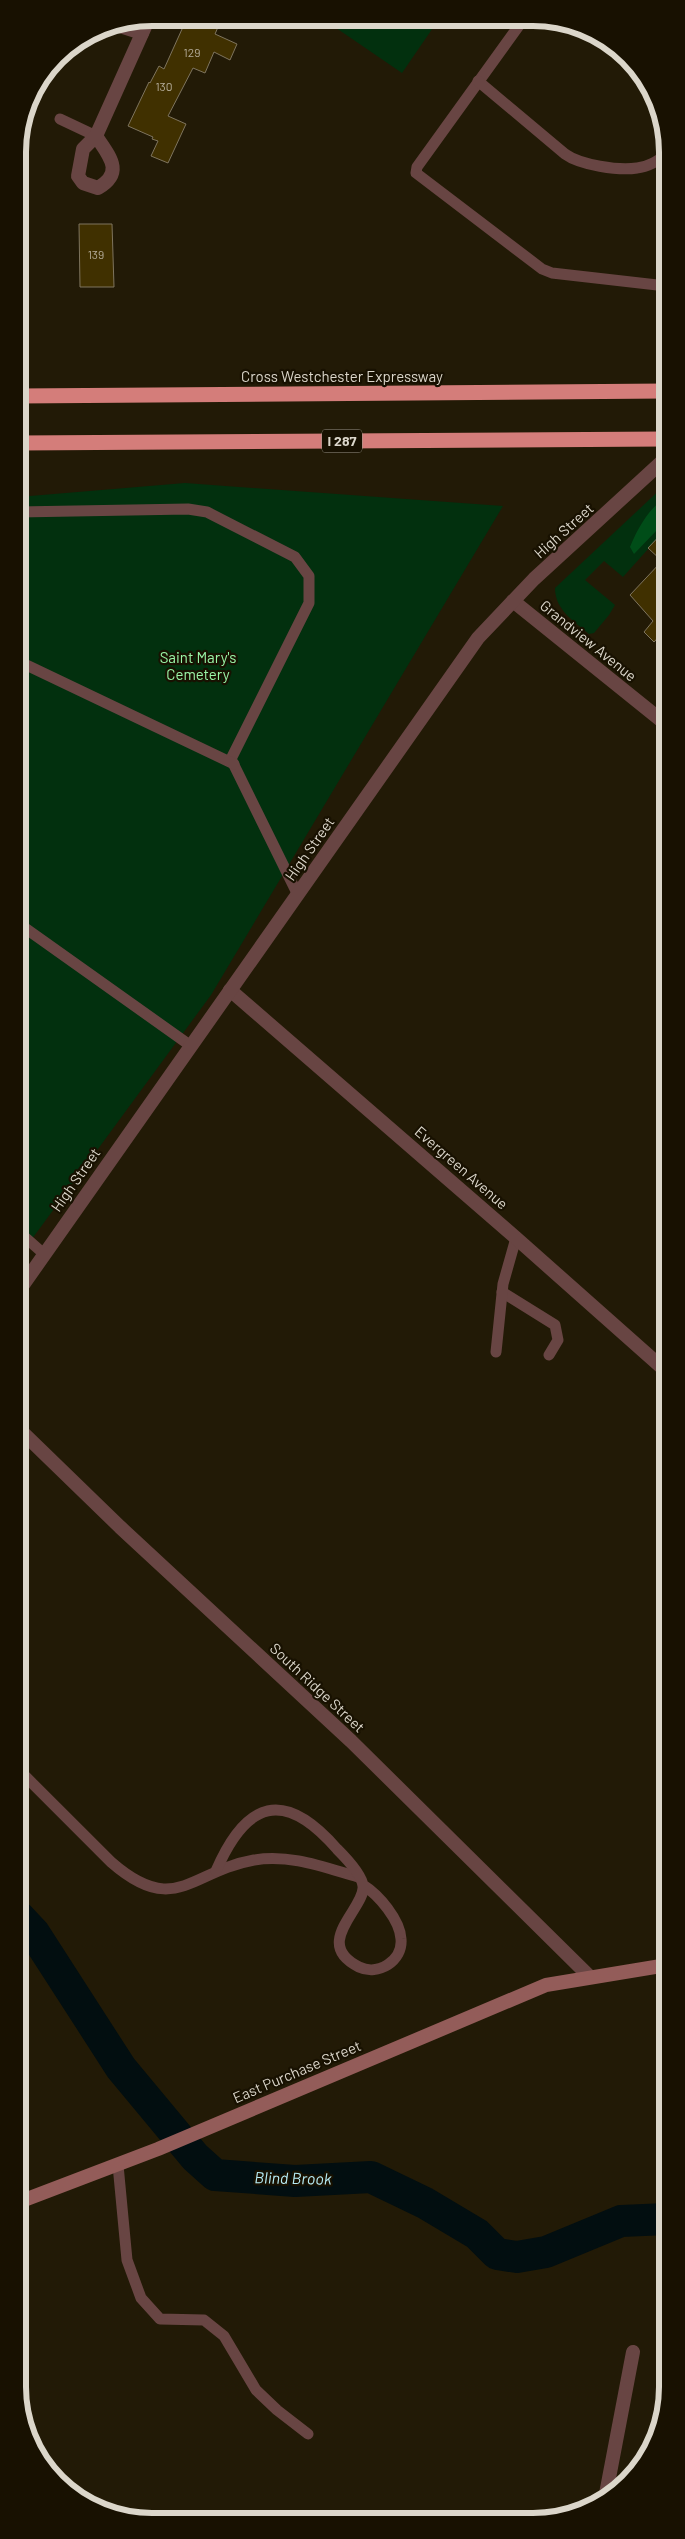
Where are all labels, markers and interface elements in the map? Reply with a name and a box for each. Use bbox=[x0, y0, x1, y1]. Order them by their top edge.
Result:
house number: 129 bbox=[184, 45, 200, 59]
house number: 130 bbox=[155, 79, 173, 93]
house number: 139 bbox=[88, 247, 104, 261]
street label: Cross Westchester Expressway bbox=[241, 367, 443, 385]
road number: I 287 bbox=[322, 430, 362, 452]
street label: High Street bbox=[530, 499, 597, 562]
street label: Grandview Avenue bbox=[537, 596, 640, 685]
park label: Saint Mary's Cemetery bbox=[160, 648, 236, 683]
street label: High Street bbox=[281, 813, 338, 884]
street label: Evergreen Avenue bbox=[411, 1122, 512, 1213]
street label: High Street bbox=[47, 1144, 104, 1215]
street label: South Ridge Street bbox=[267, 1639, 369, 1736]
street label: East Purchase Street bbox=[230, 2036, 363, 2106]
water label: Blind Brook bbox=[254, 2167, 332, 2188]

